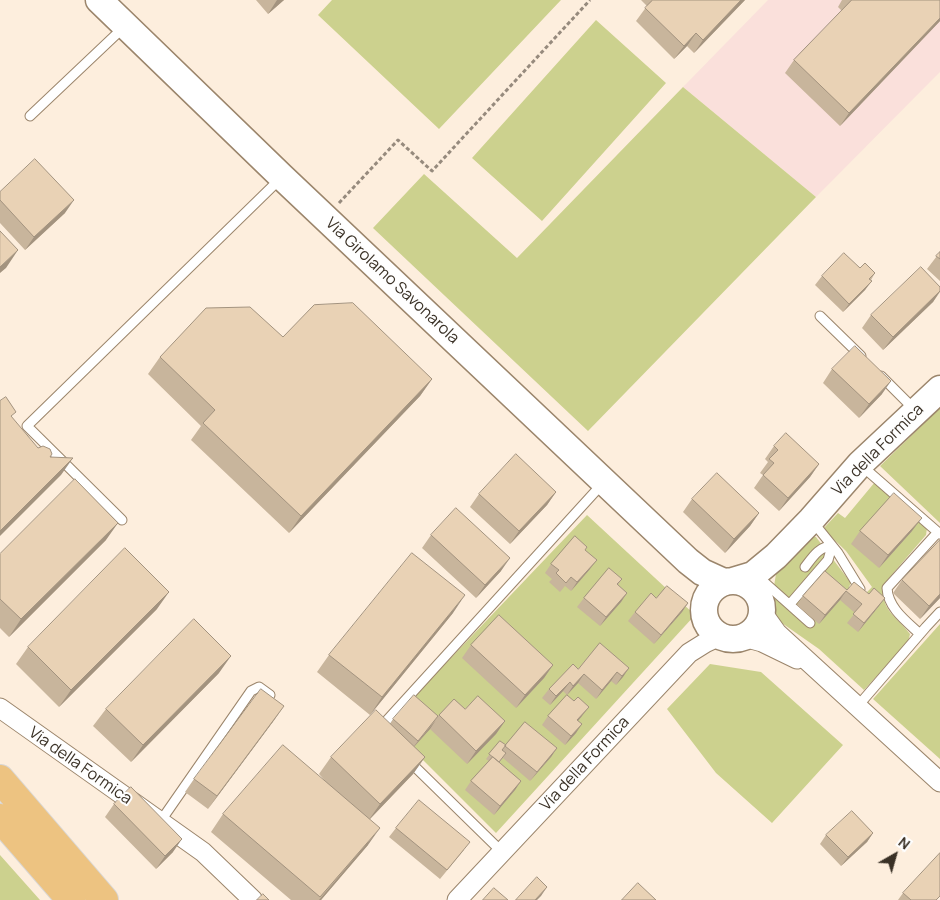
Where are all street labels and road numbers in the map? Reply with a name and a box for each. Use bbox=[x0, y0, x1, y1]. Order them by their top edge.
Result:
street label: Via Girolamo Savonarola bbox=[321, 214, 463, 348]
street label: Via della Formica bbox=[828, 400, 928, 500]
street label: Via della Formica bbox=[537, 713, 633, 815]
street label: Via della Formica bbox=[25, 723, 135, 809]

